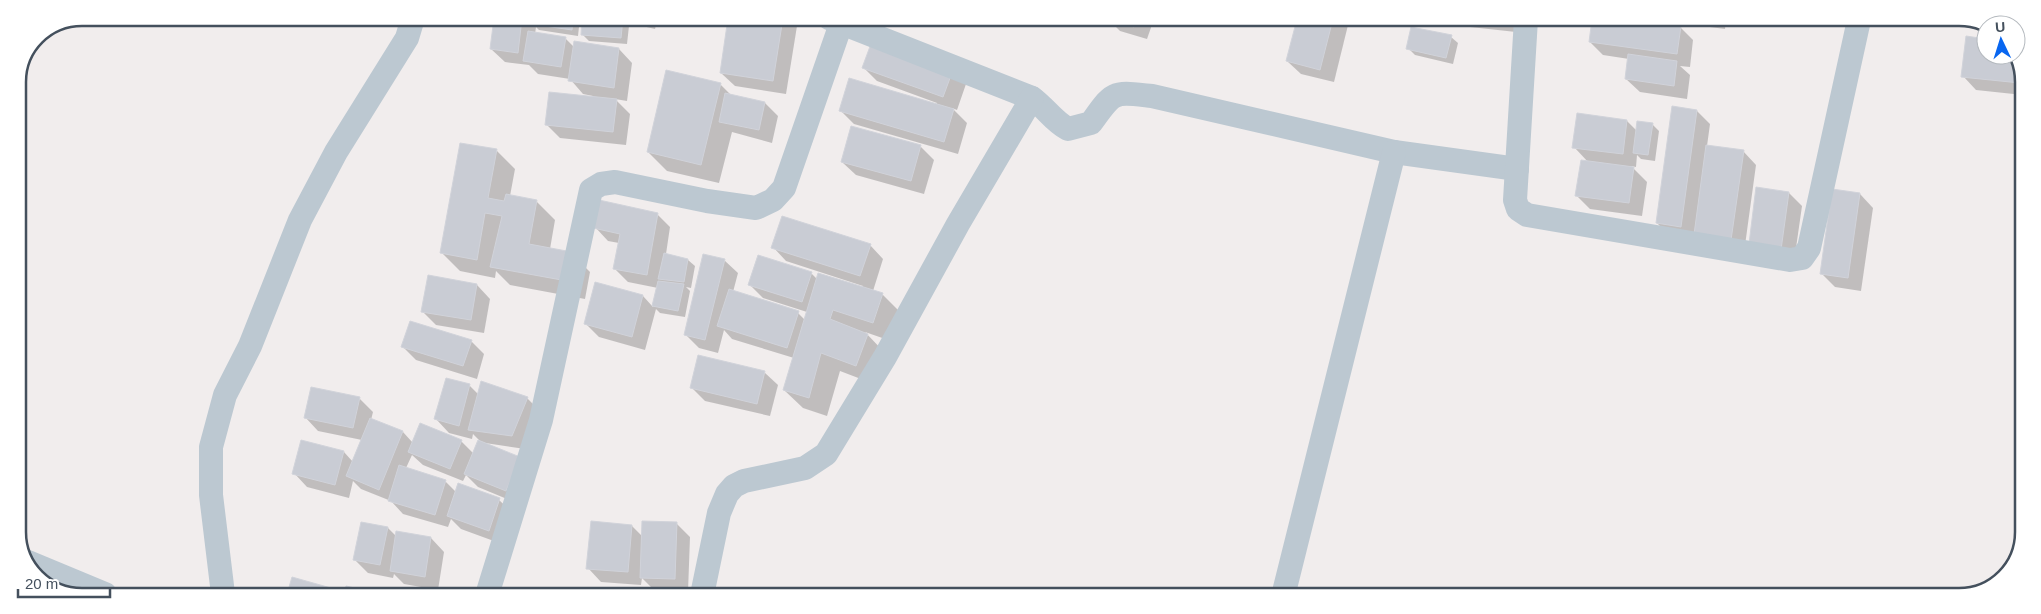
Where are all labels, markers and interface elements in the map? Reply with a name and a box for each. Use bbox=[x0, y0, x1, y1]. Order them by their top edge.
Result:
north arrow bbox=[1976, 15, 2026, 65]
text: U bbox=[1994, 19, 2006, 35]
scale bar bbox=[18, 566, 110, 598]
text: 20 m bbox=[25, 575, 58, 592]

